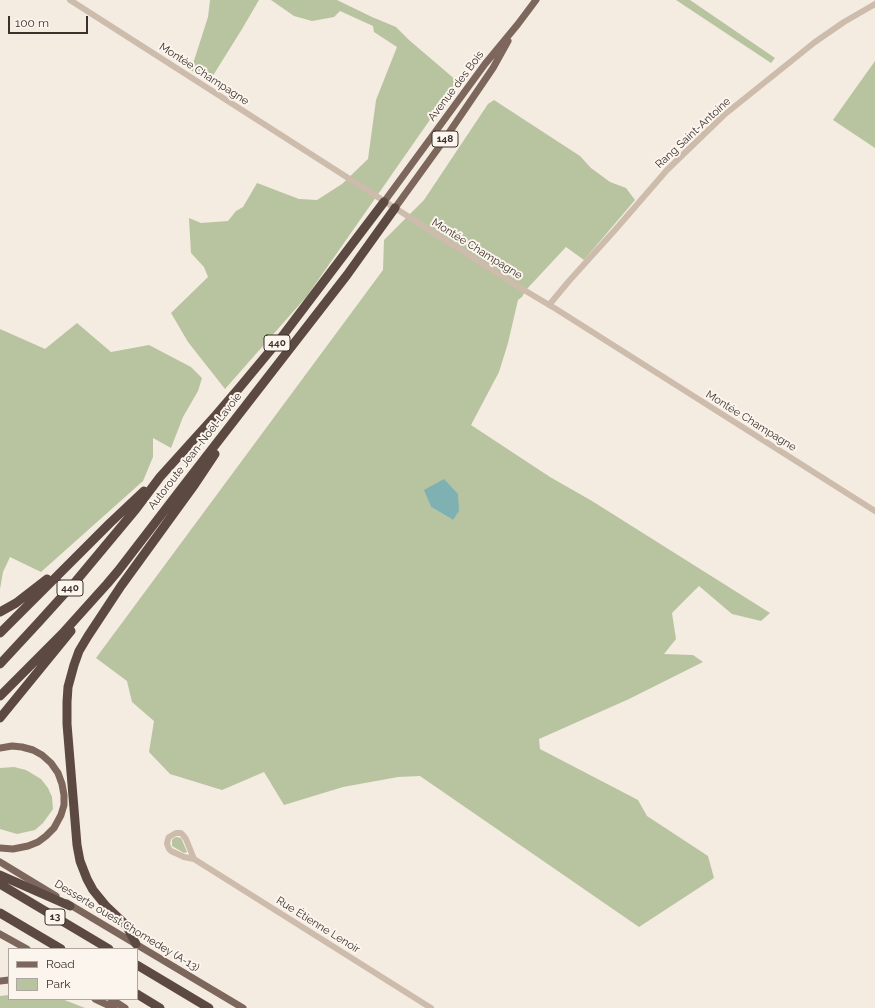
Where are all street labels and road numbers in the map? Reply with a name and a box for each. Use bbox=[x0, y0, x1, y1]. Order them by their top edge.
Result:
street label: Montée Champagne bbox=[157, 40, 251, 108]
street label: Avenue des Bois bbox=[425, 48, 487, 124]
street label: Rang Saint-Antoine bbox=[653, 95, 733, 171]
road number: 148 bbox=[432, 131, 458, 147]
street label: Montée Champagne bbox=[429, 216, 525, 282]
road number: 440 bbox=[264, 335, 290, 351]
street label: Montée Champagne bbox=[703, 388, 799, 454]
street label: Autoroute Jean-Noël-Lavoie bbox=[145, 390, 245, 512]
road number: 440 bbox=[57, 580, 83, 596]
street label: Desserte ouest Chomedey (A-13) bbox=[52, 877, 202, 975]
street label: Rue Étienne Lenoir bbox=[274, 894, 362, 956]
road number: 13 bbox=[45, 909, 65, 925]

